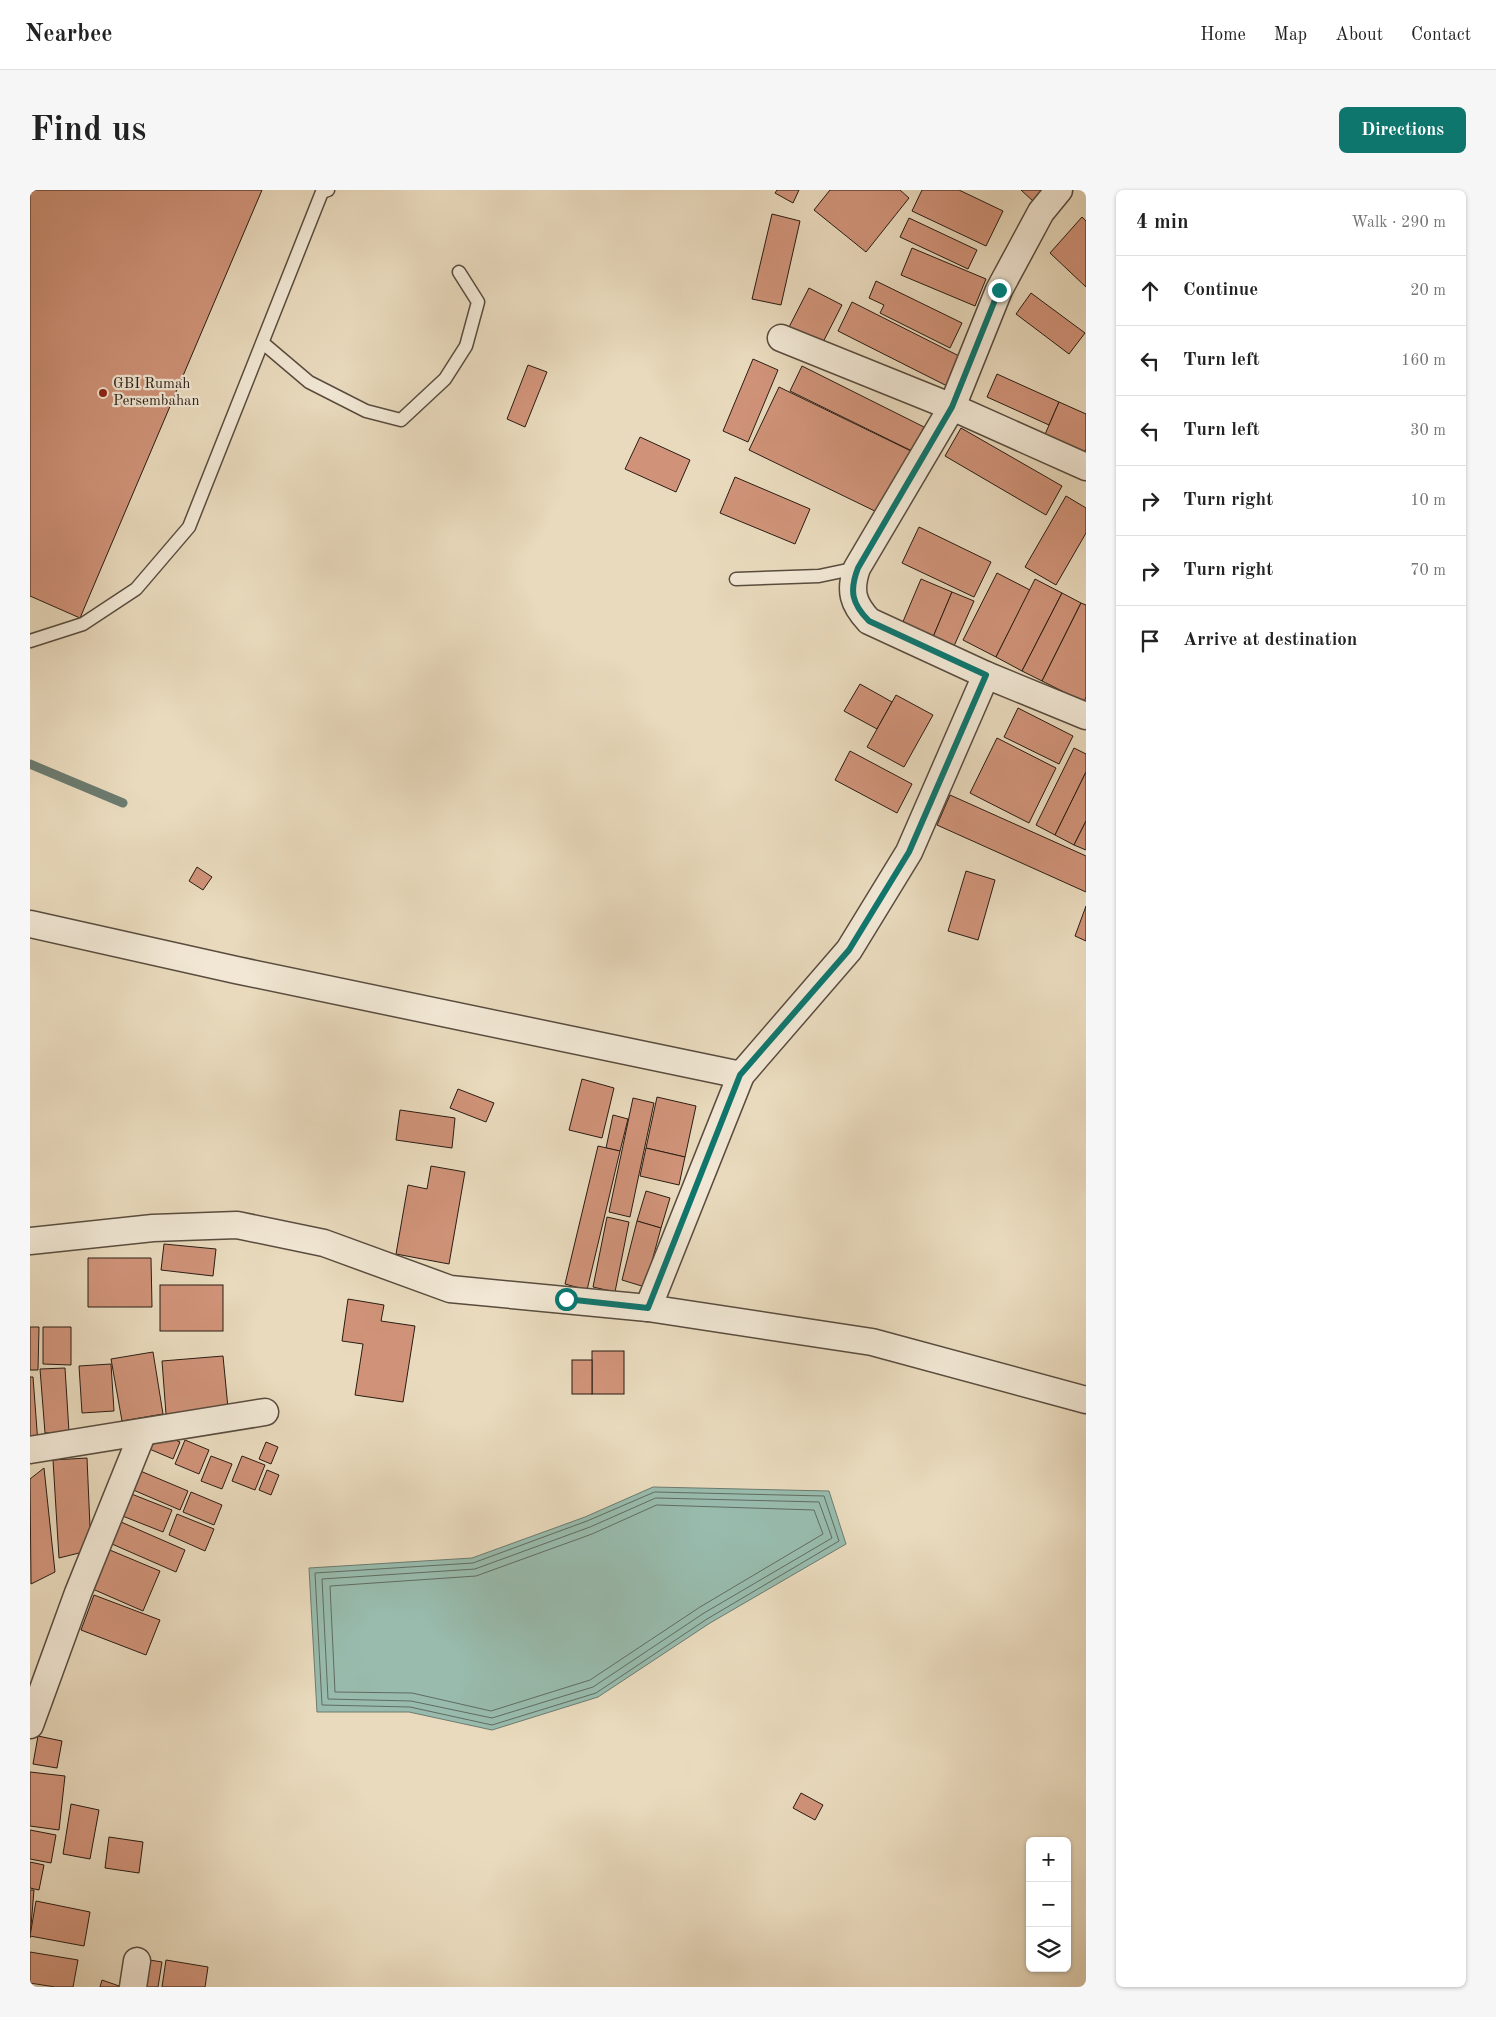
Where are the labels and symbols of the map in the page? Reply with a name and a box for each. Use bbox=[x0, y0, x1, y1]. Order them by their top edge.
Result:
route end bbox=[988, 279, 1011, 302]
place label: GBI Rumah Persembahan bbox=[113, 377, 200, 409]
marker: GBI Rumah Persembahan bbox=[97, 387, 109, 399]
route start bbox=[555, 1288, 578, 1311]

